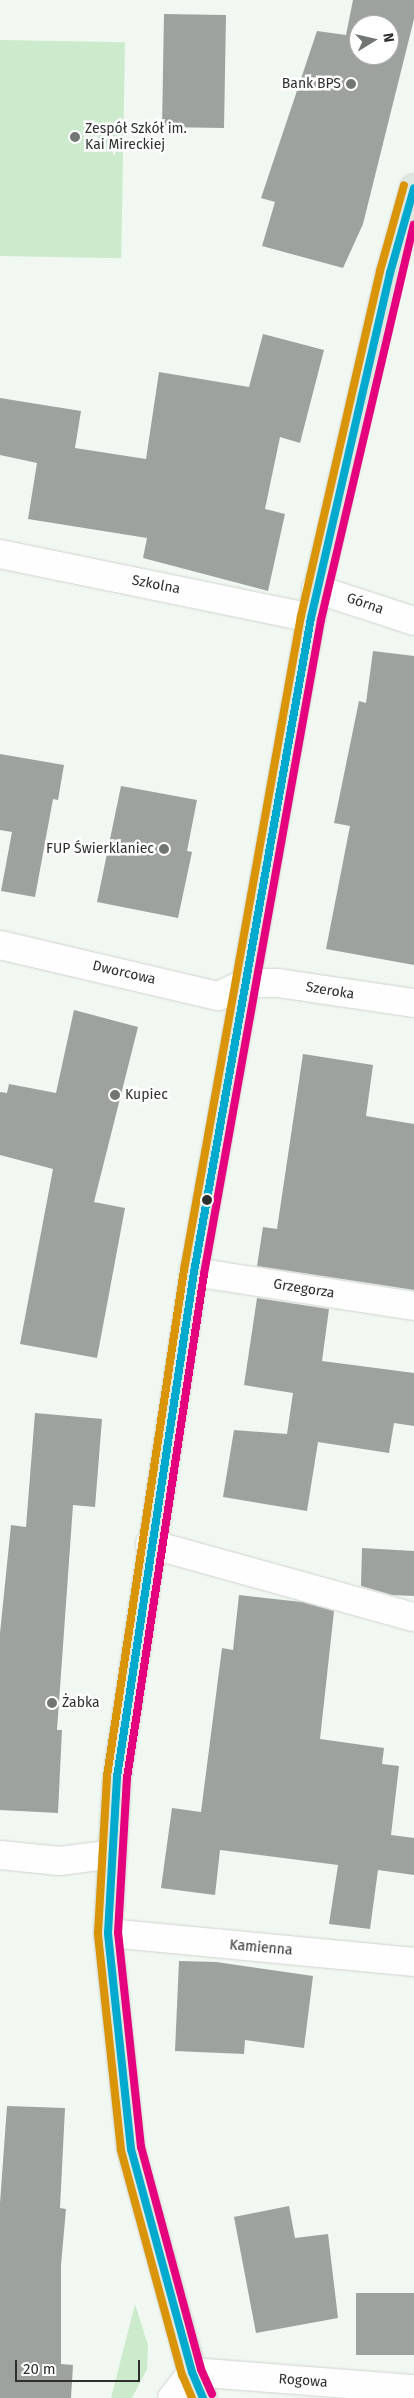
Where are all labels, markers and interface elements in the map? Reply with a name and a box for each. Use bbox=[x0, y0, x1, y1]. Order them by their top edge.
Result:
north arrow bbox=[349, 15, 399, 65]
text: N bbox=[379, 32, 397, 44]
place label: Bank BPS bbox=[282, 76, 341, 92]
marker: Bank BPS bbox=[345, 78, 357, 90]
place label: Zespół Szkół im. Kai Mireckiej bbox=[85, 121, 187, 154]
marker: Zespół Szkół im. Kai Mireckiej bbox=[69, 131, 81, 143]
street label: Szkolna bbox=[130, 572, 182, 598]
street label: Górna bbox=[344, 590, 386, 618]
place label: FUP Świerklaniec bbox=[46, 841, 154, 857]
marker: FUP Świerklaniec bbox=[158, 843, 170, 855]
street label: Dworcowa bbox=[91, 958, 157, 988]
street label: Szeroka bbox=[305, 979, 355, 1003]
place label: Kupiec bbox=[125, 1087, 168, 1103]
marker: Kupiec bbox=[109, 1089, 121, 1101]
unlabelled marker bbox=[202, 1195, 212, 1205]
street label: Grzegorza bbox=[272, 1276, 336, 1302]
place label: Żabka bbox=[62, 1695, 100, 1711]
marker: Żabka bbox=[46, 1697, 58, 1709]
street label: Kamienna bbox=[229, 1937, 293, 1959]
scale bar bbox=[18, 2350, 142, 2382]
text: 20 m bbox=[23, 2360, 56, 2378]
street label: Rogowa bbox=[278, 2371, 328, 2391]

